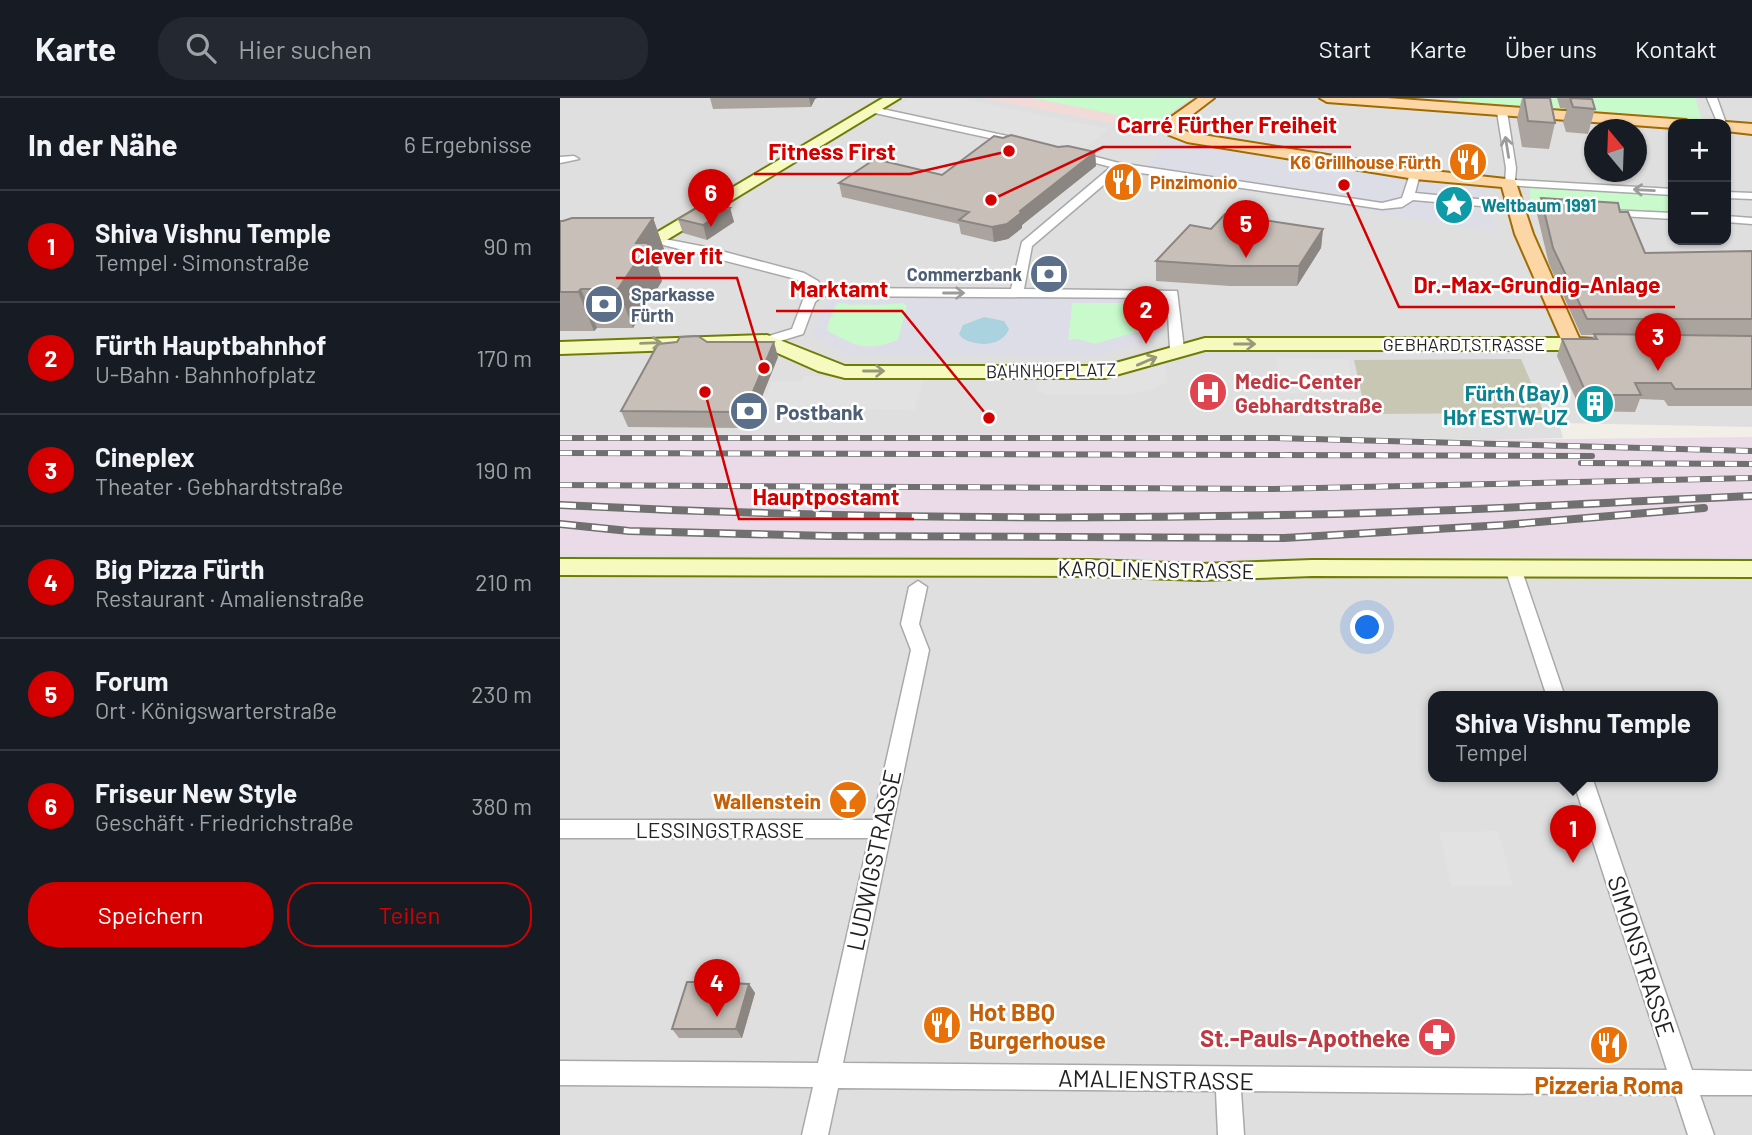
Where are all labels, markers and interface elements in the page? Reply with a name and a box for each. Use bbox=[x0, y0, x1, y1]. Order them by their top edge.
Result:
search box bbox=[158, 17, 648, 80]
text: Karte bbox=[35, 28, 116, 68]
icon: search bbox=[182, 29, 220, 67]
text: Hier suchen bbox=[238, 33, 372, 64]
text: Start bbox=[1319, 34, 1372, 63]
text: Karte bbox=[1410, 34, 1467, 63]
text: Über uns bbox=[1505, 34, 1597, 63]
text: Kontakt bbox=[1635, 34, 1717, 63]
callout: Carré Fürther Freiheit bbox=[1103, 103, 1351, 147]
text: Carré Fürther Freiheit bbox=[1117, 110, 1337, 138]
north arrow bbox=[1584, 119, 1647, 182]
map controls bbox=[1668, 119, 1731, 245]
button: + bbox=[1668, 119, 1731, 182]
text: In der Nähe bbox=[28, 126, 178, 162]
text: 6 Ergebnisse bbox=[404, 130, 532, 158]
callout: Fitness First bbox=[754, 130, 910, 174]
one-way arrow bbox=[1501, 136, 1514, 159]
text: Fitness First bbox=[768, 137, 896, 165]
restaurant icon: K6 Grillhouse Fürth bbox=[1447, 141, 1489, 183]
place label: K6 Grillhouse Fürth bbox=[1290, 151, 1441, 173]
restaurant icon: Pinzimonio bbox=[1102, 161, 1144, 203]
pin: 6 bbox=[688, 169, 734, 227]
place label: Pinzimonio bbox=[1150, 171, 1238, 193]
button: − bbox=[1668, 182, 1731, 245]
one-way arrow bbox=[1633, 183, 1656, 196]
place icon: Weltbaum 1991 bbox=[1433, 184, 1475, 226]
place label: Weltbaum 1991 bbox=[1481, 194, 1596, 216]
pin: 5 bbox=[1223, 200, 1269, 258]
text: Shiva Vishnu Temple bbox=[95, 217, 331, 248]
text: 1 bbox=[47, 232, 55, 260]
text: 90 m bbox=[483, 232, 532, 260]
callout: Clever fit bbox=[616, 234, 737, 278]
text: Clever fit bbox=[631, 241, 723, 269]
text: Tempel · Simonstraße bbox=[95, 248, 310, 276]
bank icon: Commerzbank bbox=[1028, 253, 1070, 295]
place label: Commerzbank bbox=[907, 263, 1022, 285]
callout: Dr.-Max-Grundig-Anlage bbox=[1399, 263, 1675, 307]
callout: Marktamt bbox=[776, 267, 902, 311]
text: Dr.-Max-Grundig-Anlage bbox=[1413, 270, 1661, 298]
text: Marktamt bbox=[790, 274, 888, 302]
bank icon: Sparkasse Fürth bbox=[583, 283, 625, 325]
place label: Sparkasse Fürth bbox=[631, 283, 715, 326]
one-way arrow bbox=[943, 286, 966, 300]
pin: 2 bbox=[1123, 286, 1169, 344]
pin: 3 bbox=[1635, 313, 1681, 371]
text: Fürth Hauptbahnhof bbox=[95, 329, 326, 360]
street label: GEBHARDTSTRASSE bbox=[1383, 333, 1545, 355]
one-way arrow bbox=[639, 337, 662, 350]
one-way arrow bbox=[1233, 337, 1256, 351]
text: 2 bbox=[45, 344, 57, 372]
text: 170 m bbox=[476, 344, 532, 372]
one-way arrow bbox=[1135, 354, 1157, 367]
street label: BAHNHOFPLATZ bbox=[986, 358, 1116, 382]
text: U-Bahn · Bahnhofplatz bbox=[95, 360, 316, 388]
one-way arrow bbox=[862, 365, 885, 378]
place label: Medic-Center Gebhardtstraße bbox=[1235, 368, 1382, 417]
hospital icon: Medic-Center Gebhardtstraße bbox=[1187, 371, 1229, 413]
place label: Fürth (Bay) Hbf ESTW-UZ bbox=[1443, 380, 1569, 429]
building icon: Fürth (Bay) Hbf ESTW-UZ bbox=[1574, 383, 1616, 425]
bank icon: Postbank bbox=[728, 390, 770, 432]
place label: Postbank bbox=[776, 399, 864, 424]
text: Cineplex bbox=[95, 441, 194, 472]
text: 3 bbox=[45, 456, 57, 484]
text: 190 m bbox=[475, 456, 532, 484]
text: Theater · Gebhardtstraße bbox=[95, 472, 344, 500]
callout: Hauptpostamt bbox=[739, 475, 914, 519]
text: Hauptpostamt bbox=[752, 482, 900, 510]
text: Big Pizza Fürth bbox=[95, 553, 264, 584]
street label: KAROLINENSTRASSE bbox=[1057, 555, 1255, 583]
text: 4 bbox=[44, 568, 58, 596]
text: 210 m bbox=[475, 568, 532, 596]
text: Restaurant · Amalienstraße bbox=[95, 584, 365, 612]
your location bbox=[1350, 610, 1384, 644]
text: Forum bbox=[95, 665, 168, 696]
text: 5 bbox=[45, 680, 57, 708]
text: 230 m bbox=[471, 680, 532, 708]
popup bbox=[1428, 691, 1718, 782]
text: Ort · Königswarterstraße bbox=[95, 696, 337, 724]
text: Shiva Vishnu Temple bbox=[1455, 707, 1691, 738]
text: Tempel bbox=[1455, 738, 1528, 766]
street label: LUDWIGSTRASSE bbox=[840, 767, 906, 953]
text: Friseur New Style bbox=[95, 777, 297, 808]
bar icon: Wallenstein bbox=[827, 779, 869, 821]
place label: Wallenstein bbox=[713, 788, 821, 813]
text: 6 bbox=[45, 792, 57, 820]
text: 380 m bbox=[472, 792, 532, 820]
pin: 1 bbox=[1550, 805, 1596, 863]
text: Geschäft · Friedrichstraße bbox=[95, 808, 354, 836]
street label: LESSINGSTRASSE bbox=[636, 817, 804, 842]
street label: SIMONSTRASSE bbox=[1602, 872, 1682, 1040]
button: Speichern bbox=[28, 882, 273, 947]
button: Teilen bbox=[287, 882, 532, 947]
pin: 4 bbox=[694, 959, 740, 1017]
place label: Hot BBQ Burgerhouse bbox=[969, 997, 1106, 1054]
restaurant icon: Hot BBQ Burgerhouse bbox=[921, 1004, 963, 1046]
pharmacy icon: St.-Pauls-Apotheke bbox=[1416, 1016, 1458, 1058]
place label: St.-Pauls-Apotheke bbox=[1200, 1023, 1410, 1052]
restaurant icon: Pizzeria Roma bbox=[1588, 1024, 1630, 1066]
street label: AMALIENSTRASSE bbox=[1058, 1063, 1254, 1095]
place label: Pizzeria Roma bbox=[1534, 1070, 1684, 1099]

